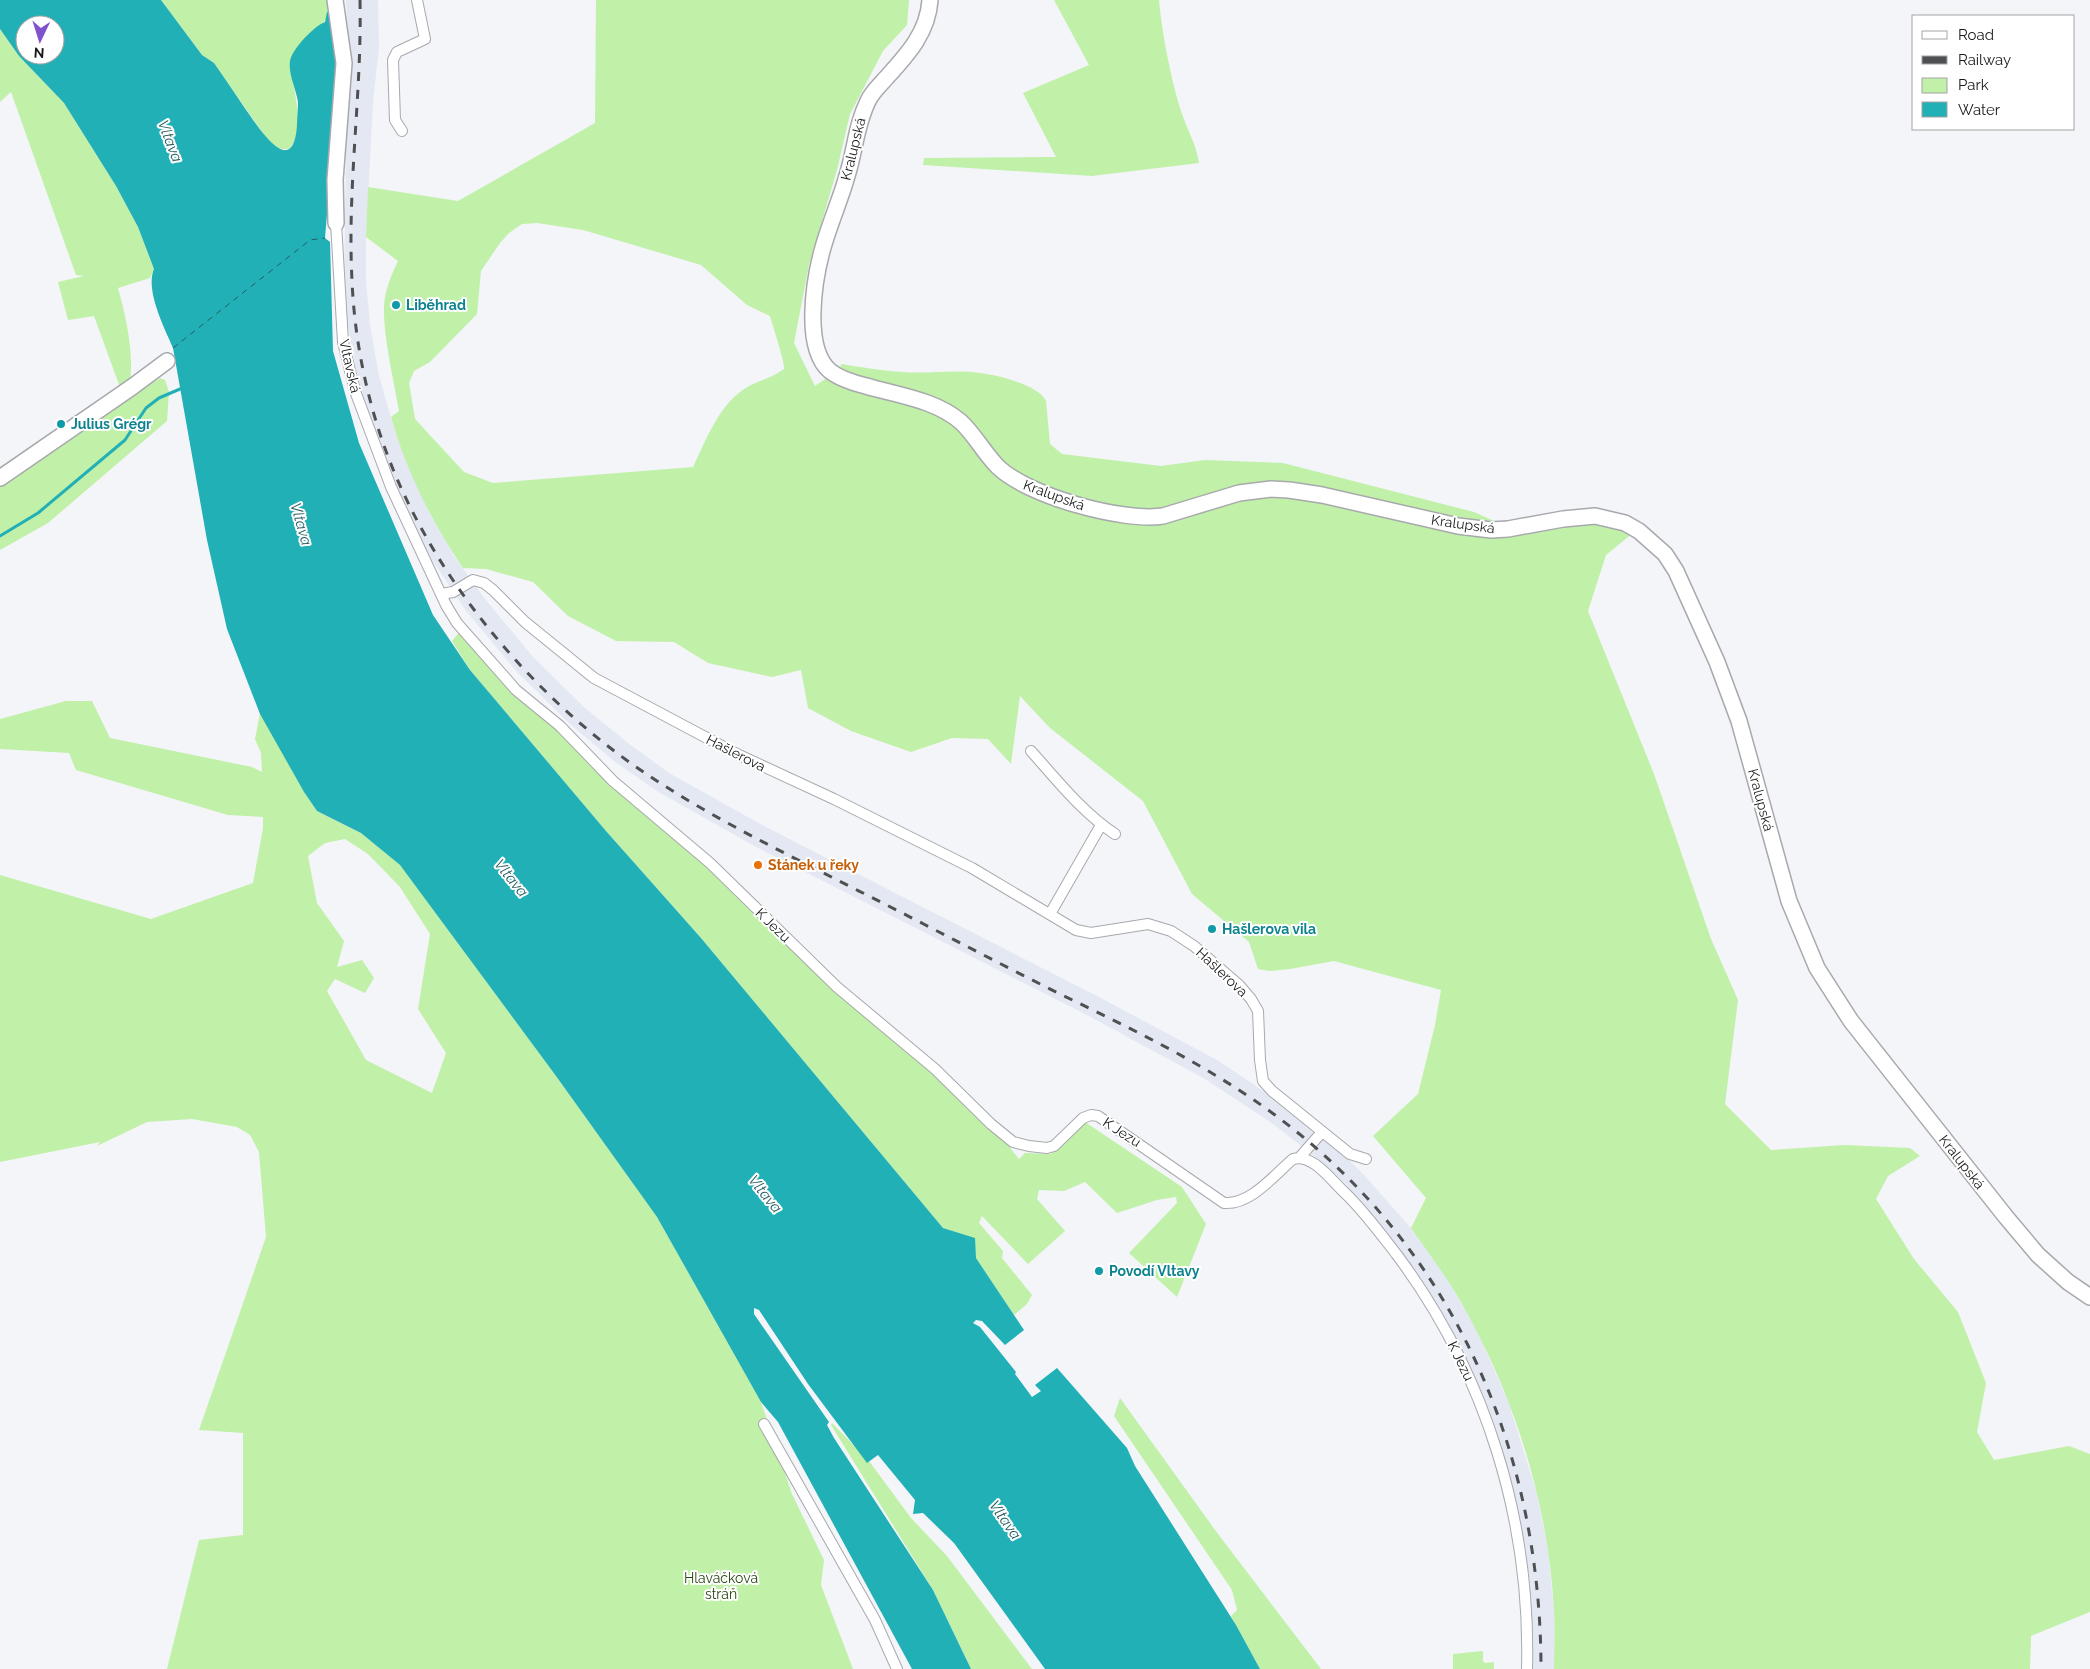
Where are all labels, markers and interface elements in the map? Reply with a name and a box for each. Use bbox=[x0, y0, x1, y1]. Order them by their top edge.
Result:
north arrow bbox=[15, 15, 65, 65]
legend bbox=[1912, 15, 2075, 130]
text: Road bbox=[1958, 26, 1994, 44]
text: N bbox=[33, 45, 45, 61]
text: Railway bbox=[1958, 51, 2011, 69]
text: Park bbox=[1958, 76, 1989, 94]
text: Water bbox=[1958, 101, 2001, 119]
street label: Kralupská bbox=[837, 116, 869, 182]
water label: Vltava bbox=[154, 117, 186, 165]
place label: Liběhrad bbox=[406, 297, 466, 313]
marker: Liběhrad bbox=[390, 299, 402, 311]
street label: Vltavská bbox=[336, 338, 364, 394]
place label: Julius Grégr bbox=[71, 416, 152, 432]
marker: Julius Grégr bbox=[55, 418, 67, 430]
street label: Kralupská bbox=[1021, 477, 1087, 513]
water label: Vltava bbox=[286, 501, 316, 547]
street label: Kralupská bbox=[1430, 512, 1496, 536]
street label: Hašlerova bbox=[704, 731, 768, 775]
street label: Kralupská bbox=[1745, 767, 1777, 833]
water label: Vltava bbox=[490, 855, 532, 901]
place label: Stánek u řeky bbox=[768, 857, 859, 873]
marker: Stánek u řeky bbox=[752, 859, 764, 871]
street label: K Jezu bbox=[752, 905, 794, 945]
place label: Hašlerova vila bbox=[1222, 921, 1316, 937]
marker: Hašlerova vila bbox=[1206, 923, 1218, 935]
street label: Hašlerova bbox=[1193, 944, 1251, 1000]
street label: K Jezu bbox=[1100, 1114, 1144, 1150]
street label: Kralupská bbox=[1936, 1132, 1988, 1192]
water label: Vltava bbox=[744, 1171, 786, 1217]
place label: Povodí Vltavy bbox=[1109, 1263, 1200, 1279]
marker: Povodí Vltavy bbox=[1093, 1265, 1105, 1277]
street label: K Jezu bbox=[1445, 1339, 1477, 1383]
water label: Vltava bbox=[985, 1497, 1025, 1543]
park label: Hlaváčková stráň bbox=[684, 1570, 758, 1602]

